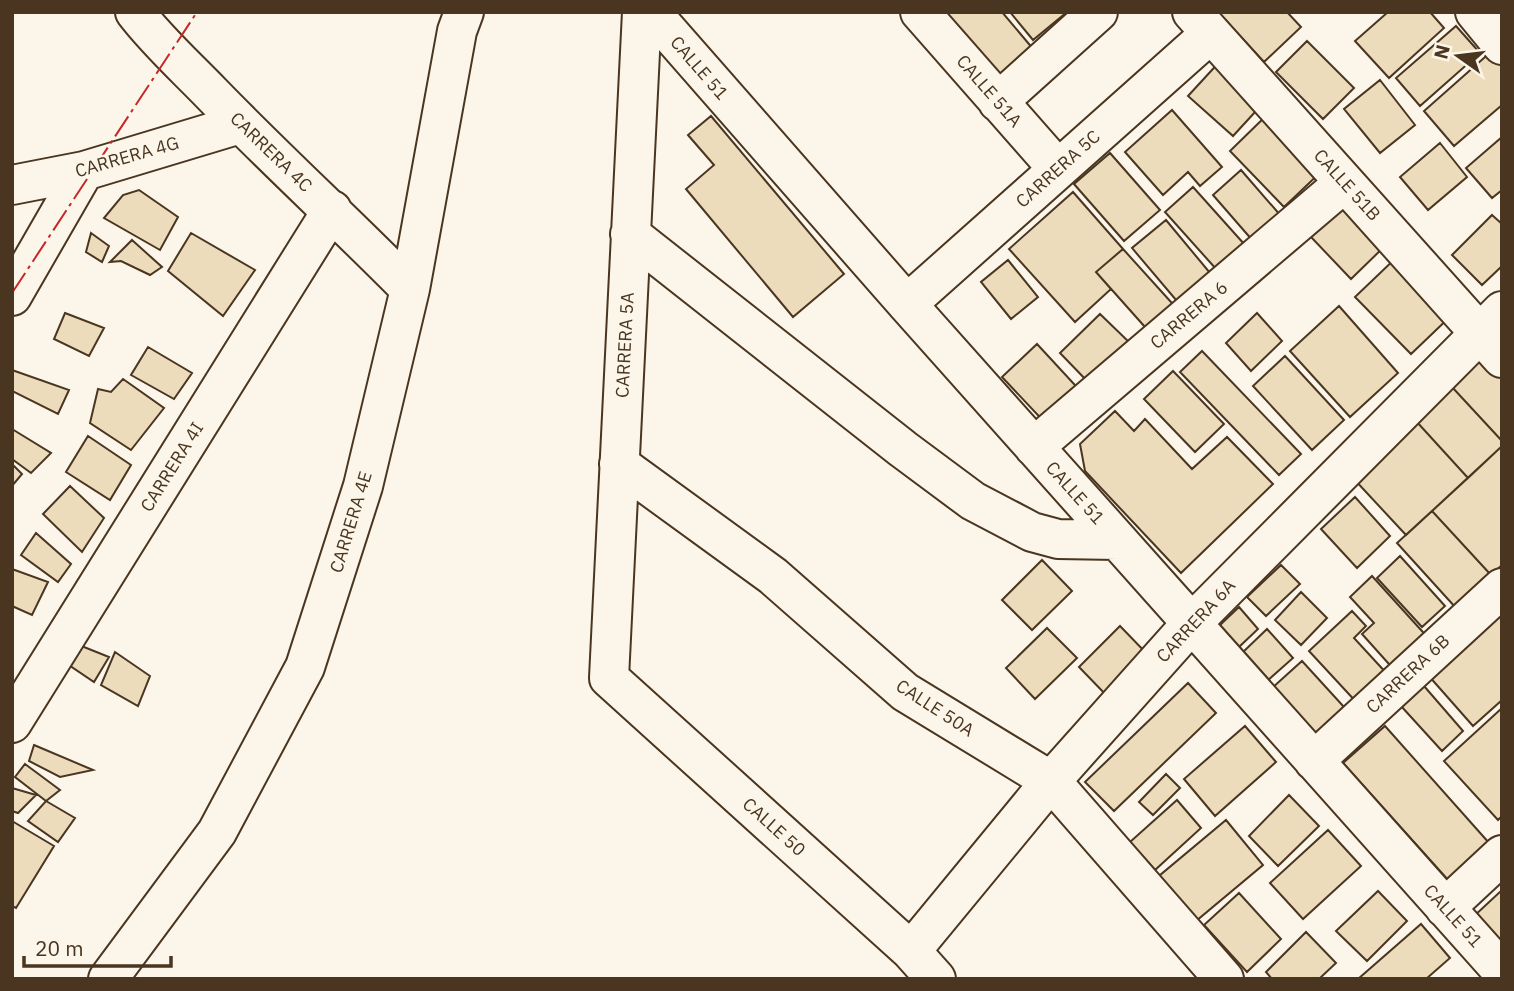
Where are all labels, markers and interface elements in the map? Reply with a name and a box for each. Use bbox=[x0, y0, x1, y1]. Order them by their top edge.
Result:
north arrow bbox=[1423, 21, 1493, 91]
street label: CALLE 51 bbox=[665, 31, 733, 104]
text: N bbox=[1428, 42, 1455, 61]
street label: CALLE 51A bbox=[952, 50, 1027, 132]
street label: CARRERA 4C bbox=[225, 107, 317, 197]
street label: CARRERA 5C bbox=[1011, 125, 1105, 212]
street label: CARRERA 4G bbox=[72, 131, 181, 182]
street label: CALLE 51B bbox=[1309, 144, 1386, 225]
street label: CARRERA 6 bbox=[1145, 275, 1232, 354]
street label: CARRERA 5A bbox=[610, 291, 639, 398]
street label: CARRERA 4I bbox=[135, 418, 208, 516]
street label: CALLE 51 bbox=[1041, 456, 1110, 529]
street label: CARRERA 4E bbox=[324, 468, 377, 575]
street label: CARRERA 6A bbox=[1151, 574, 1240, 667]
street label: CARRERA 6B bbox=[1361, 629, 1454, 718]
street label: CALLE 50A bbox=[892, 674, 979, 742]
street label: CALLE 50 bbox=[738, 792, 811, 861]
street label: CALLE 51 bbox=[1419, 879, 1488, 952]
scale bar bbox=[24, 925, 172, 969]
text: 20 m bbox=[35, 934, 84, 962]

